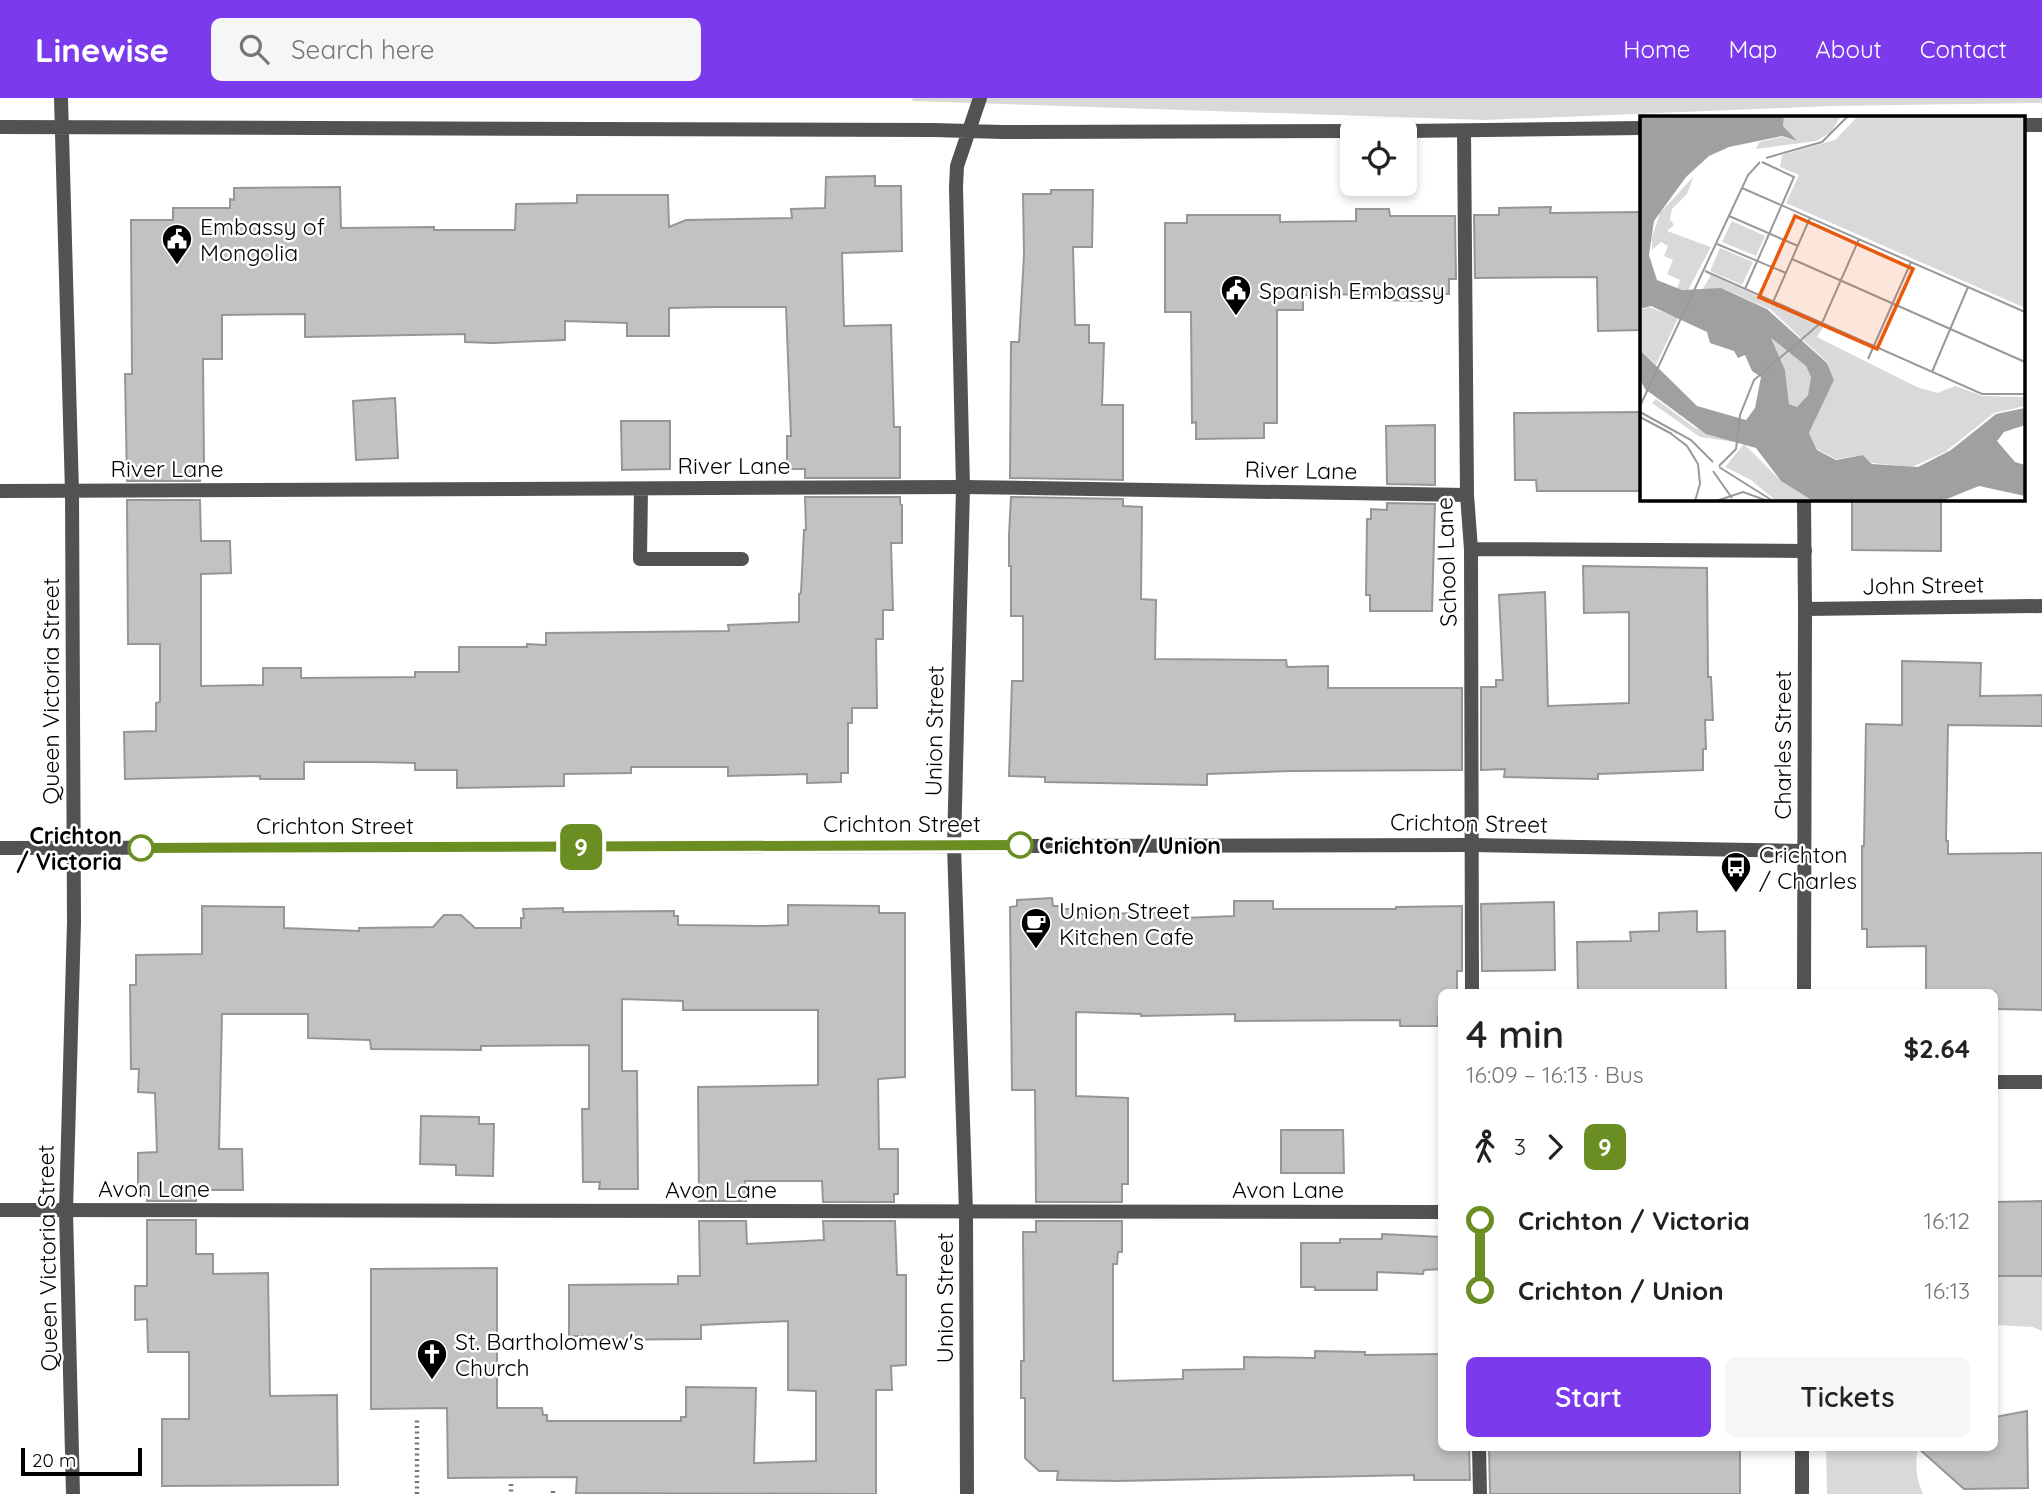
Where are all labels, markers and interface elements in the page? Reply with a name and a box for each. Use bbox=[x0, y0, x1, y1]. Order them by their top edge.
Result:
search box bbox=[211, 18, 701, 81]
text: Linewise bbox=[35, 29, 169, 70]
icon: search bbox=[235, 30, 273, 68]
text: Search here bbox=[291, 33, 435, 66]
text: Home bbox=[1623, 34, 1690, 64]
text: Map bbox=[1728, 34, 1777, 64]
text: About bbox=[1815, 34, 1882, 64]
text: Contact bbox=[1920, 34, 2007, 64]
inset map bbox=[1640, 116, 2024, 500]
map controls bbox=[1340, 119, 1417, 196]
button: locate bbox=[1340, 119, 1417, 196]
place label: Embassy of Mongolia bbox=[200, 212, 325, 267]
public building icon: Embassy of Mongolia bbox=[160, 222, 194, 266]
public building icon: Spanish Embassy bbox=[1219, 273, 1253, 317]
place label: Spanish Embassy bbox=[1259, 276, 1445, 305]
street label: River Lane bbox=[678, 451, 790, 480]
street label: River Lane bbox=[111, 454, 223, 483]
street label: River Lane bbox=[1244, 455, 1358, 485]
street label: School Lane bbox=[1429, 497, 1463, 627]
street label: John Street bbox=[1861, 569, 1985, 601]
street label: Queen Victoria Street bbox=[36, 577, 65, 805]
street label: Union Street bbox=[918, 665, 950, 797]
street label: Charles Street bbox=[1768, 670, 1797, 819]
street label: Crichton Street bbox=[1390, 807, 1548, 839]
street label: Crichton Street bbox=[823, 809, 981, 838]
street label: Crichton Street bbox=[256, 811, 414, 840]
place label: Crichton / Victoria bbox=[16, 821, 122, 876]
line badge: 9 bbox=[558, 824, 604, 870]
place label: Crichton / Union bbox=[1039, 831, 1221, 860]
text: 9 bbox=[574, 832, 588, 862]
marker: Crichton / Union bbox=[1007, 832, 1033, 858]
marker: Crichton / Victoria bbox=[128, 835, 154, 861]
place label: Crichton / Charles bbox=[1759, 840, 1857, 895]
bus stop icon: Crichton / Charles bbox=[1719, 850, 1753, 894]
place label: Union Street Kitchen Cafe bbox=[1059, 896, 1194, 951]
cafe icon: Union Street Kitchen Cafe bbox=[1019, 906, 1053, 950]
text: 4 min bbox=[1466, 1010, 1564, 1058]
text: $2.64 bbox=[1904, 1032, 1970, 1065]
text: 16:09 – 16:13 · Bus bbox=[1466, 1060, 1644, 1089]
icon: walk bbox=[1466, 1128, 1504, 1166]
icon: forward bbox=[1536, 1128, 1574, 1166]
text: 3 bbox=[1514, 1132, 1526, 1161]
text: 9 bbox=[1598, 1132, 1612, 1162]
street label: Queen Victoria Street bbox=[31, 1144, 63, 1372]
street label: Avon Lane bbox=[98, 1174, 210, 1203]
street label: Avon Lane bbox=[665, 1175, 777, 1204]
street label: Avon Lane bbox=[1232, 1175, 1344, 1204]
text: Crichton / Victoria bbox=[1518, 1204, 1750, 1237]
text: 16:12 bbox=[1924, 1206, 1970, 1235]
street label: Union Street bbox=[930, 1232, 959, 1363]
text: Crichton / Union bbox=[1518, 1274, 1724, 1307]
text: 16:13 bbox=[1924, 1276, 1970, 1305]
place label: St. Bartholomew's Church bbox=[455, 1327, 644, 1382]
church icon: St. Bartholomew's Church bbox=[415, 1337, 449, 1381]
button: Start bbox=[1466, 1357, 1711, 1437]
button: Tickets bbox=[1725, 1357, 1970, 1437]
scale bar bbox=[21, 1445, 142, 1477]
text: 20 m bbox=[32, 1448, 76, 1472]

